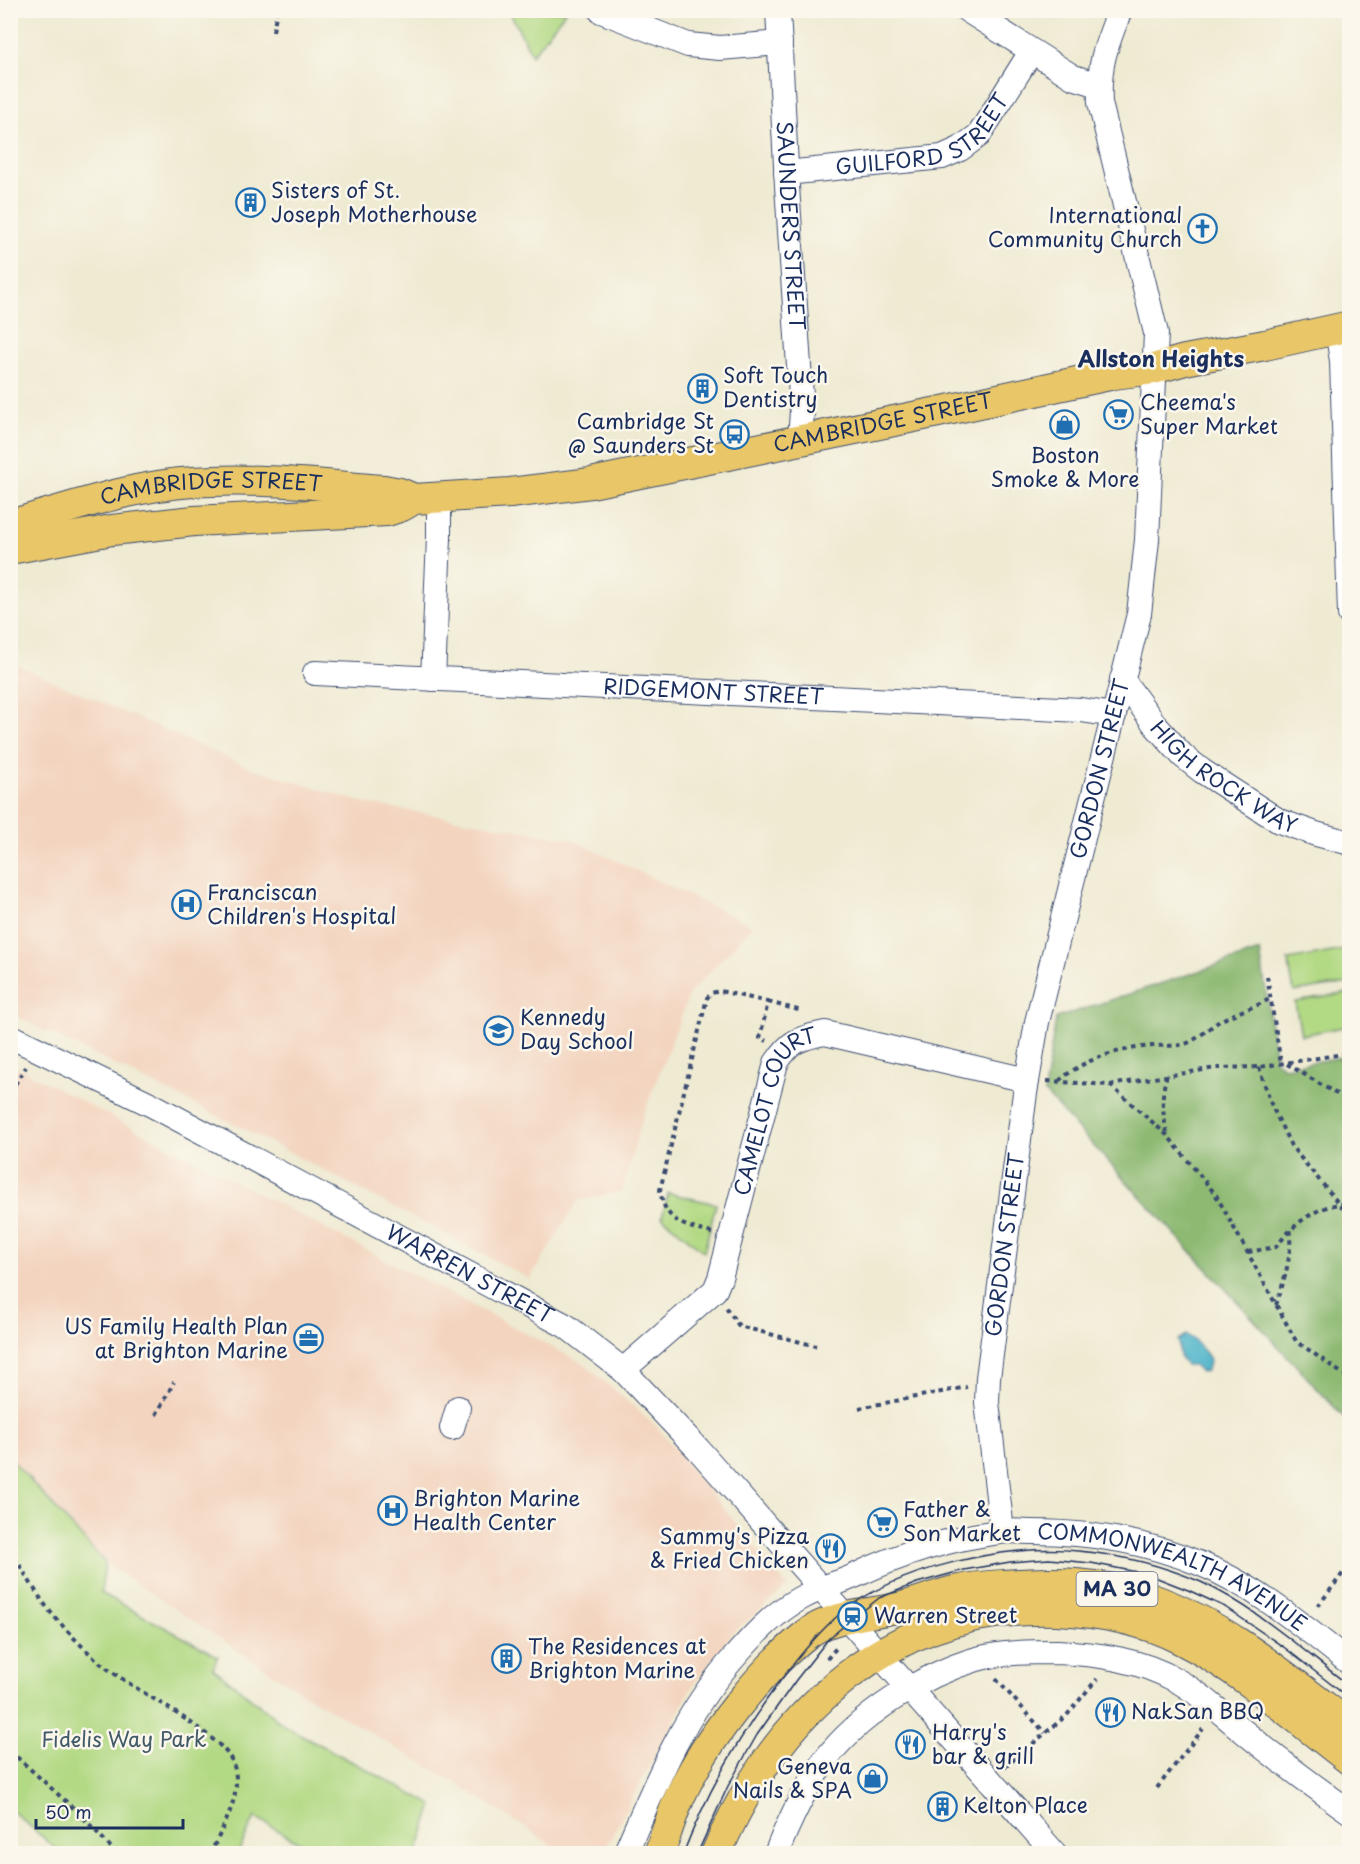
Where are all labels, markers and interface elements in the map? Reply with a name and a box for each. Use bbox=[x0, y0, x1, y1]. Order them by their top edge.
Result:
street label: GUILFORD STREET bbox=[834, 86, 1016, 182]
street label: SAUNDERS STREET bbox=[770, 120, 815, 332]
place label: Sisters of St. Joseph Motherhouse bbox=[271, 173, 477, 229]
building icon: Sisters of St. Joseph Motherhouse bbox=[234, 187, 266, 219]
place label: International Community Church bbox=[988, 198, 1182, 254]
church icon: International Community Church bbox=[1187, 212, 1219, 244]
district label: Allston Heights bbox=[1078, 341, 1245, 374]
place label: Soft Touch Dentistry bbox=[723, 358, 828, 414]
building icon: Soft Touch Dentistry bbox=[686, 372, 718, 404]
street label: CAMBRIDGE STREET bbox=[770, 383, 996, 459]
place label: Cheema's Super Market bbox=[1140, 385, 1278, 441]
supermarket icon: Cheema's Super Market bbox=[1103, 399, 1135, 431]
place label: Cambridge St @ Saunders St bbox=[568, 404, 714, 460]
shop icon: Boston Smoke & More bbox=[1049, 409, 1081, 441]
bus stop icon: Cambridge St @ Saunders St bbox=[719, 418, 751, 450]
place label: Boston Smoke & More bbox=[990, 438, 1140, 494]
street label: CAMBRIDGE STREET bbox=[96, 462, 324, 512]
street label: RIDGEMONT STREET bbox=[603, 669, 825, 712]
street label: GORDON STREET bbox=[1060, 674, 1136, 862]
street label: HIGH ROCK WAY bbox=[1144, 712, 1302, 840]
place label: Franciscan Children's Hospital bbox=[207, 875, 396, 931]
hospital icon: Franciscan Children's Hospital bbox=[170, 889, 202, 921]
place label: Kennedy Day School bbox=[520, 1000, 634, 1056]
school or university icon: Kennedy Day School bbox=[483, 1014, 515, 1046]
street label: CAMELOT COURT bbox=[724, 1017, 820, 1199]
street label: GORDON STREET bbox=[976, 1150, 1031, 1338]
street label: WARREN STREET bbox=[381, 1215, 561, 1331]
place label: US Family Health Plan at Brighton Marine bbox=[64, 1309, 288, 1365]
office icon: US Family Health Plan at Brighton Marine bbox=[293, 1323, 325, 1355]
place label: Brighton Marine Health Center bbox=[413, 1481, 580, 1537]
place label: Father & Son Market bbox=[903, 1492, 1021, 1548]
hospital icon: Brighton Marine Health Center bbox=[376, 1495, 408, 1527]
supermarket icon: Father & Son Market bbox=[866, 1506, 898, 1538]
street label: COMMONWEALTH AVENUE bbox=[1037, 1514, 1315, 1638]
place label: Sammy's Pizza & Fried Chicken bbox=[650, 1519, 809, 1575]
restaurant icon: Sammy's Pizza & Fried Chicken bbox=[814, 1533, 846, 1565]
road number: MA 30 bbox=[1076, 1572, 1158, 1606]
place label: Warren Street bbox=[874, 1598, 1017, 1630]
station icon: Warren Street bbox=[837, 1600, 869, 1632]
place label: The Residences at Brighton Marine bbox=[528, 1629, 706, 1685]
building icon: The Residences at Brighton Marine bbox=[491, 1643, 523, 1675]
place label: NakSan BBQ bbox=[1131, 1694, 1264, 1726]
restaurant icon: NakSan BBQ bbox=[1094, 1696, 1126, 1728]
place label: Harry's bar & grill bbox=[932, 1715, 1034, 1771]
park label: Fidelis Way Park bbox=[41, 1722, 207, 1754]
restaurant icon: Harry's bar & grill bbox=[895, 1729, 927, 1761]
place label: Geneva Nails & SPA bbox=[733, 1749, 852, 1805]
shop icon: Geneva Nails & SPA bbox=[857, 1763, 889, 1795]
place label: Kelton Place bbox=[963, 1788, 1088, 1820]
building icon: Kelton Place bbox=[926, 1790, 958, 1822]
scale bar bbox=[36, 1792, 183, 1830]
text: 50 m bbox=[45, 1798, 92, 1825]

